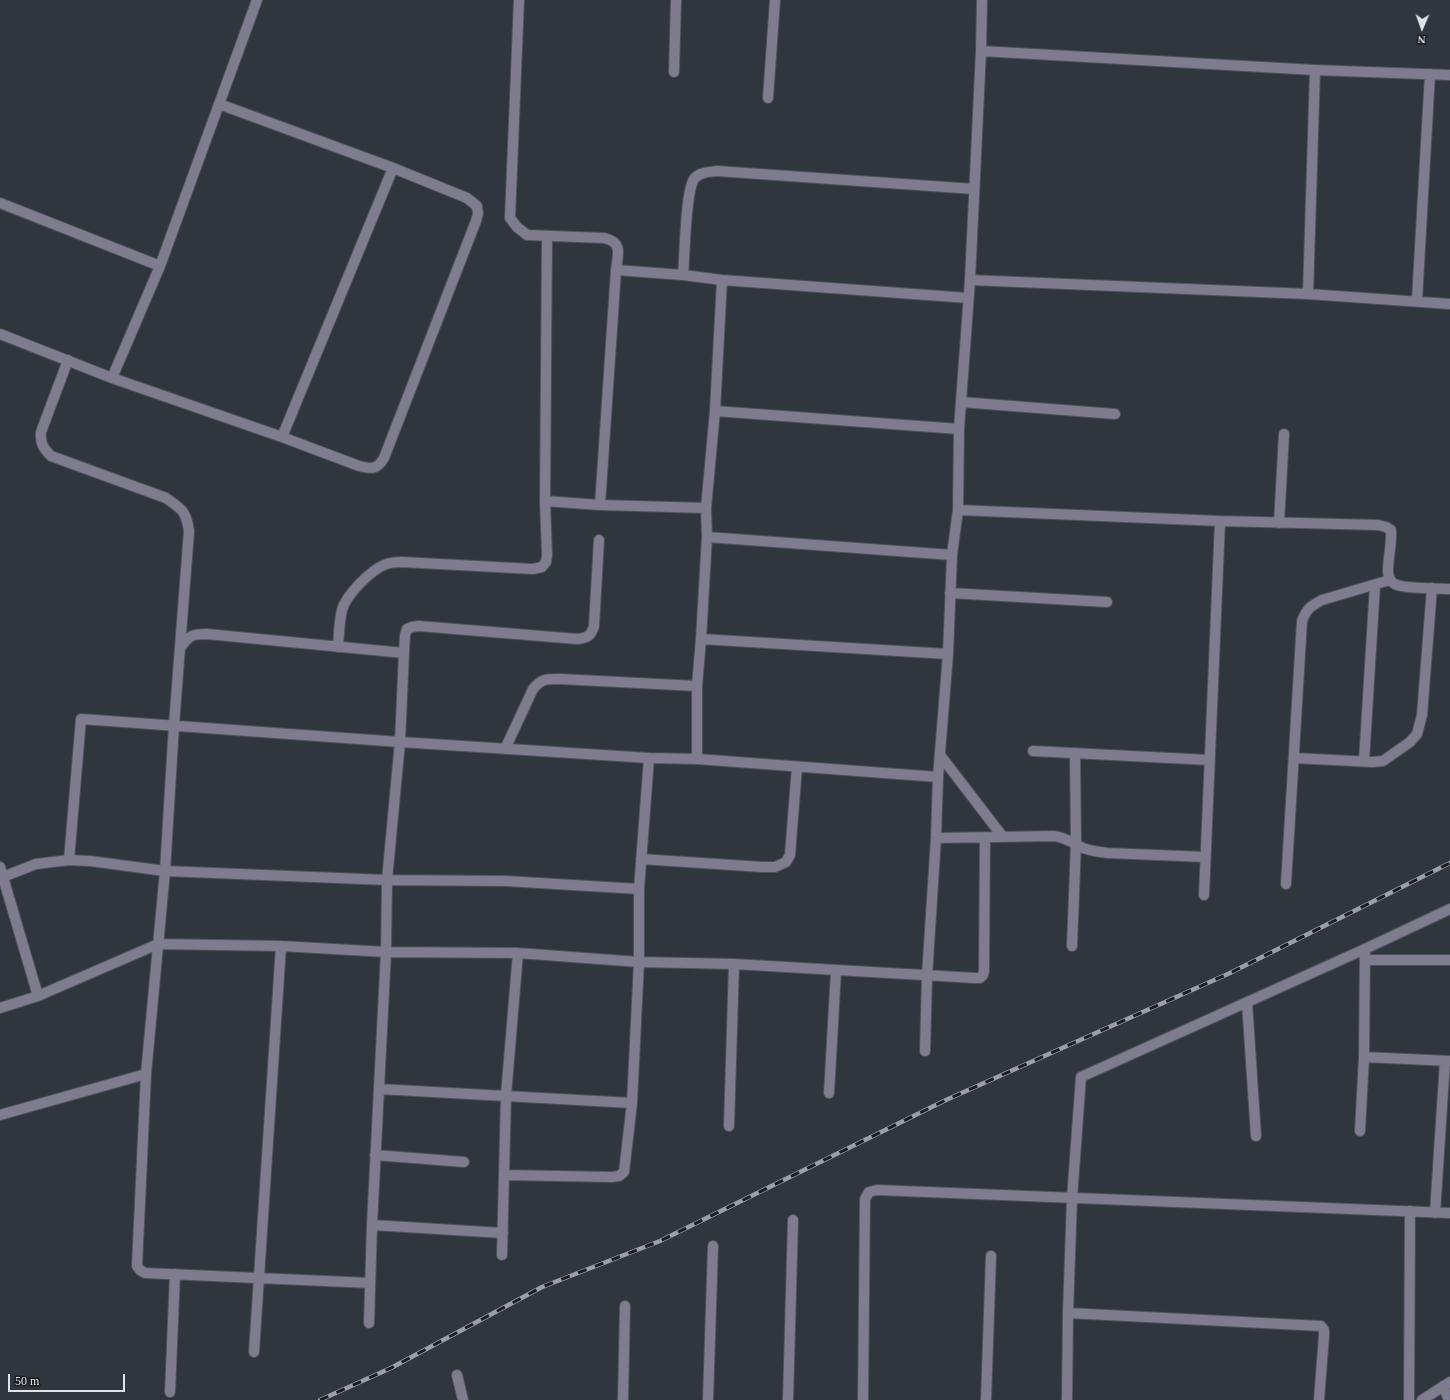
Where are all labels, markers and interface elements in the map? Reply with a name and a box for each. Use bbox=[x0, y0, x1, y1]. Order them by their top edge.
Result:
north arrow bbox=[1402, 8, 1442, 48]
text: N bbox=[1417, 34, 1426, 46]
scale bar bbox=[10, 1366, 127, 1392]
text: 50 m bbox=[15, 1374, 39, 1388]

